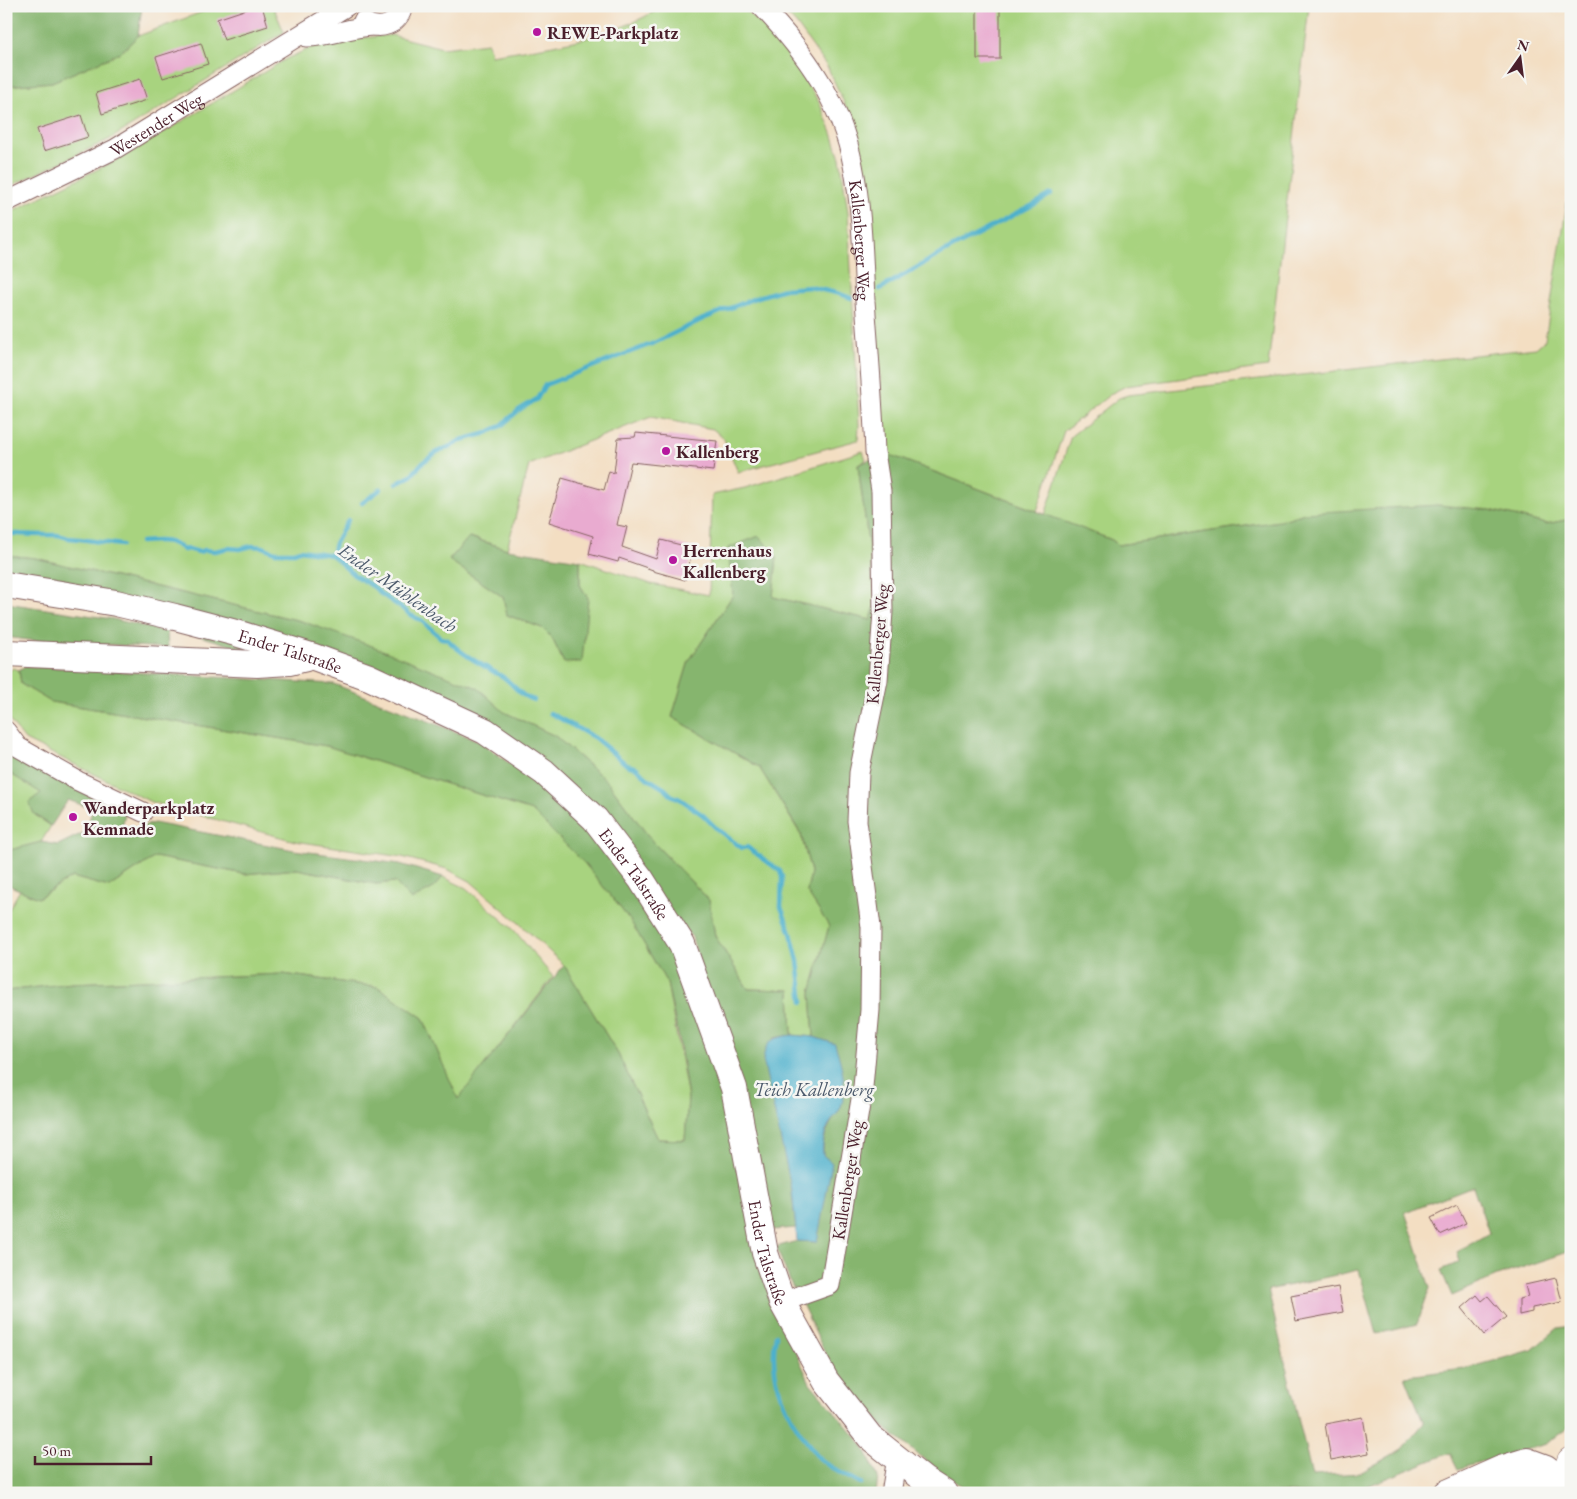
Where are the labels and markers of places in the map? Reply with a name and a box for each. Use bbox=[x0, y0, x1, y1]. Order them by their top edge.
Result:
place label: REWE-Parkplatz bbox=[547, 21, 678, 44]
marker: REWE-Parkplatz bbox=[531, 26, 543, 38]
place label: Kallenberg bbox=[676, 440, 760, 463]
marker: Kallenberg bbox=[660, 445, 672, 457]
place label: Herrenhaus Kallenberg bbox=[683, 539, 772, 583]
marker: Herrenhaus Kallenberg bbox=[667, 554, 679, 566]
place label: Wanderparkplatz Kemnade bbox=[83, 796, 215, 840]
marker: Wanderparkplatz Kemnade bbox=[67, 811, 79, 823]

